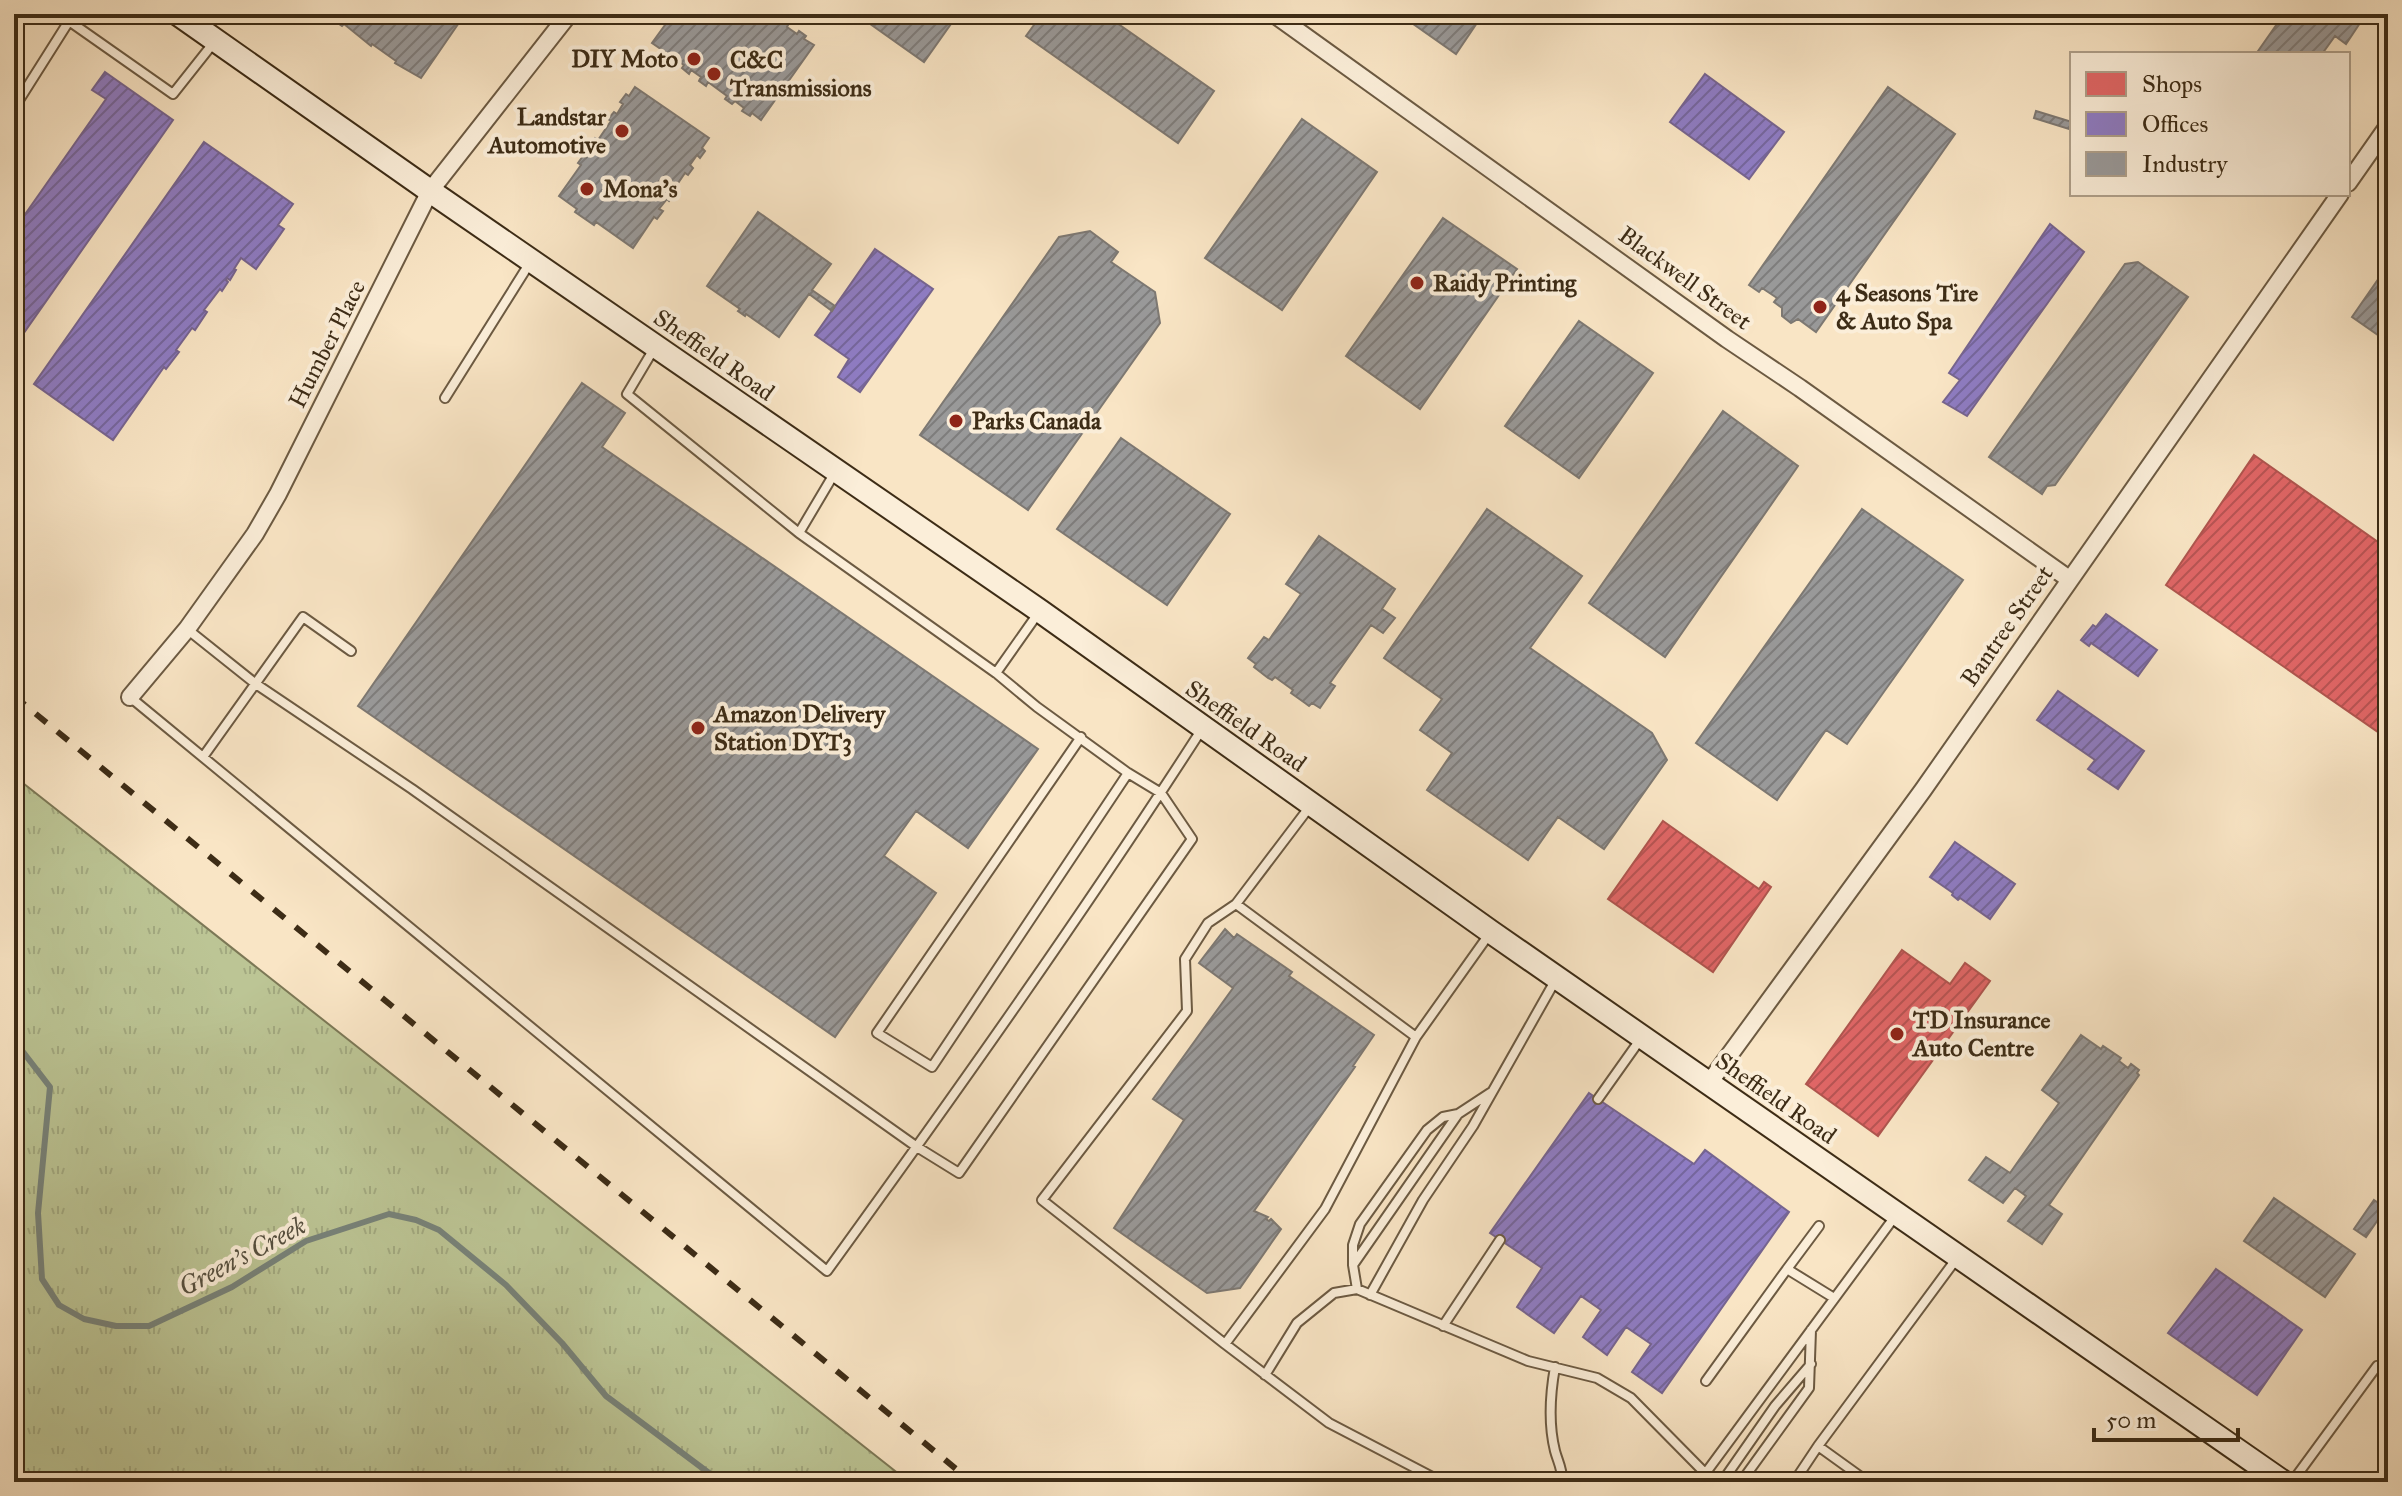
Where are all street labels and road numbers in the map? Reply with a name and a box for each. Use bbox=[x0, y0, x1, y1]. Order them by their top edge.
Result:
street label: Blackwell Street bbox=[1613, 220, 1758, 337]
street label: Humber Place bbox=[282, 275, 372, 413]
street label: Sheffield Road bbox=[648, 302, 780, 408]
street label: Bantree Street bbox=[1954, 559, 2060, 692]
street label: Sheffield Road bbox=[1180, 673, 1312, 779]
street label: Sheffield Road bbox=[1710, 1045, 1842, 1151]

